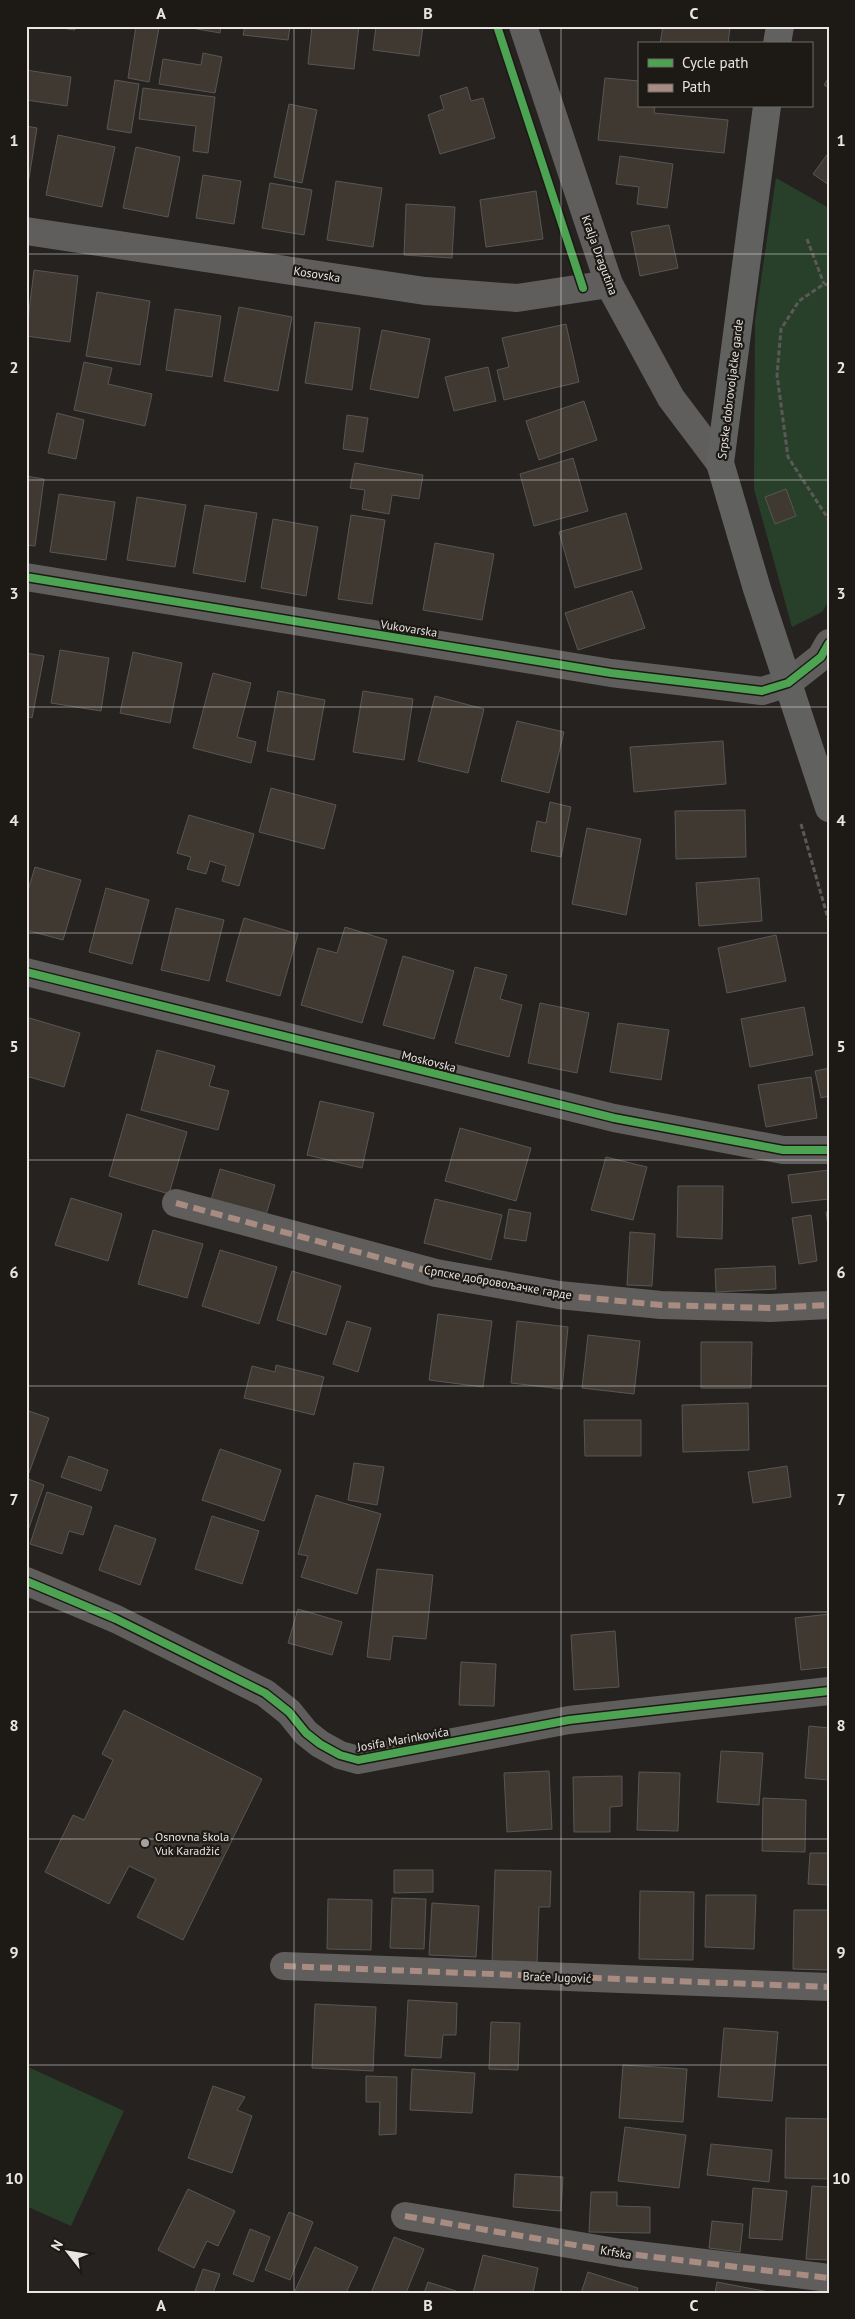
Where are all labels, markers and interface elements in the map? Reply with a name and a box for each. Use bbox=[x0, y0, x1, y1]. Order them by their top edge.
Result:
text: A bbox=[156, 3, 166, 23]
text: B bbox=[423, 3, 433, 23]
text: C bbox=[690, 3, 699, 23]
legend bbox=[638, 42, 812, 108]
text: Cycle path bbox=[682, 53, 748, 72]
text: Path bbox=[682, 77, 711, 96]
text: 1 bbox=[9, 130, 19, 150]
text: 1 bbox=[836, 130, 846, 150]
street label: Kralja Dragutina bbox=[579, 213, 621, 297]
street label: Kosovska bbox=[293, 263, 341, 285]
street label: Srpske dobrovoljačke garde bbox=[714, 318, 746, 460]
text: 2 bbox=[9, 357, 19, 377]
text: 2 bbox=[836, 357, 846, 377]
text: 3 bbox=[9, 583, 19, 603]
text: 3 bbox=[836, 583, 846, 603]
street label: Vukovarska bbox=[379, 616, 438, 640]
text: 4 bbox=[9, 810, 19, 830]
text: 4 bbox=[836, 810, 846, 830]
text: 5 bbox=[9, 1036, 19, 1056]
text: 5 bbox=[836, 1036, 846, 1056]
street label: Moskovska bbox=[400, 1047, 458, 1075]
text: 6 bbox=[9, 1262, 19, 1282]
street label: Српске добровољачке гарде bbox=[423, 1262, 573, 1302]
text: 6 bbox=[836, 1262, 846, 1282]
text: 7 bbox=[9, 1489, 19, 1509]
text: 7 bbox=[836, 1489, 846, 1509]
text: 8 bbox=[9, 1715, 19, 1735]
text: 8 bbox=[836, 1715, 846, 1735]
street label: Josifa Marinkovića bbox=[355, 1724, 450, 1755]
place label: Osnovna škola Vuk Karadžić bbox=[154, 1829, 229, 1858]
marker: Osnovna škola Vuk Karadžić bbox=[139, 1837, 151, 1849]
text: 9 bbox=[9, 1942, 19, 1962]
text: 9 bbox=[836, 1942, 846, 1962]
street label: Braće Jugović bbox=[522, 1968, 592, 1986]
text: 10 bbox=[5, 2168, 23, 2188]
text: 10 bbox=[832, 2168, 850, 2188]
north arrow bbox=[42, 2226, 92, 2276]
text: N bbox=[47, 2237, 67, 2254]
street label: Krfska bbox=[599, 2242, 633, 2262]
text: A bbox=[156, 2295, 166, 2315]
text: B bbox=[423, 2295, 433, 2315]
text: C bbox=[690, 2295, 699, 2315]

